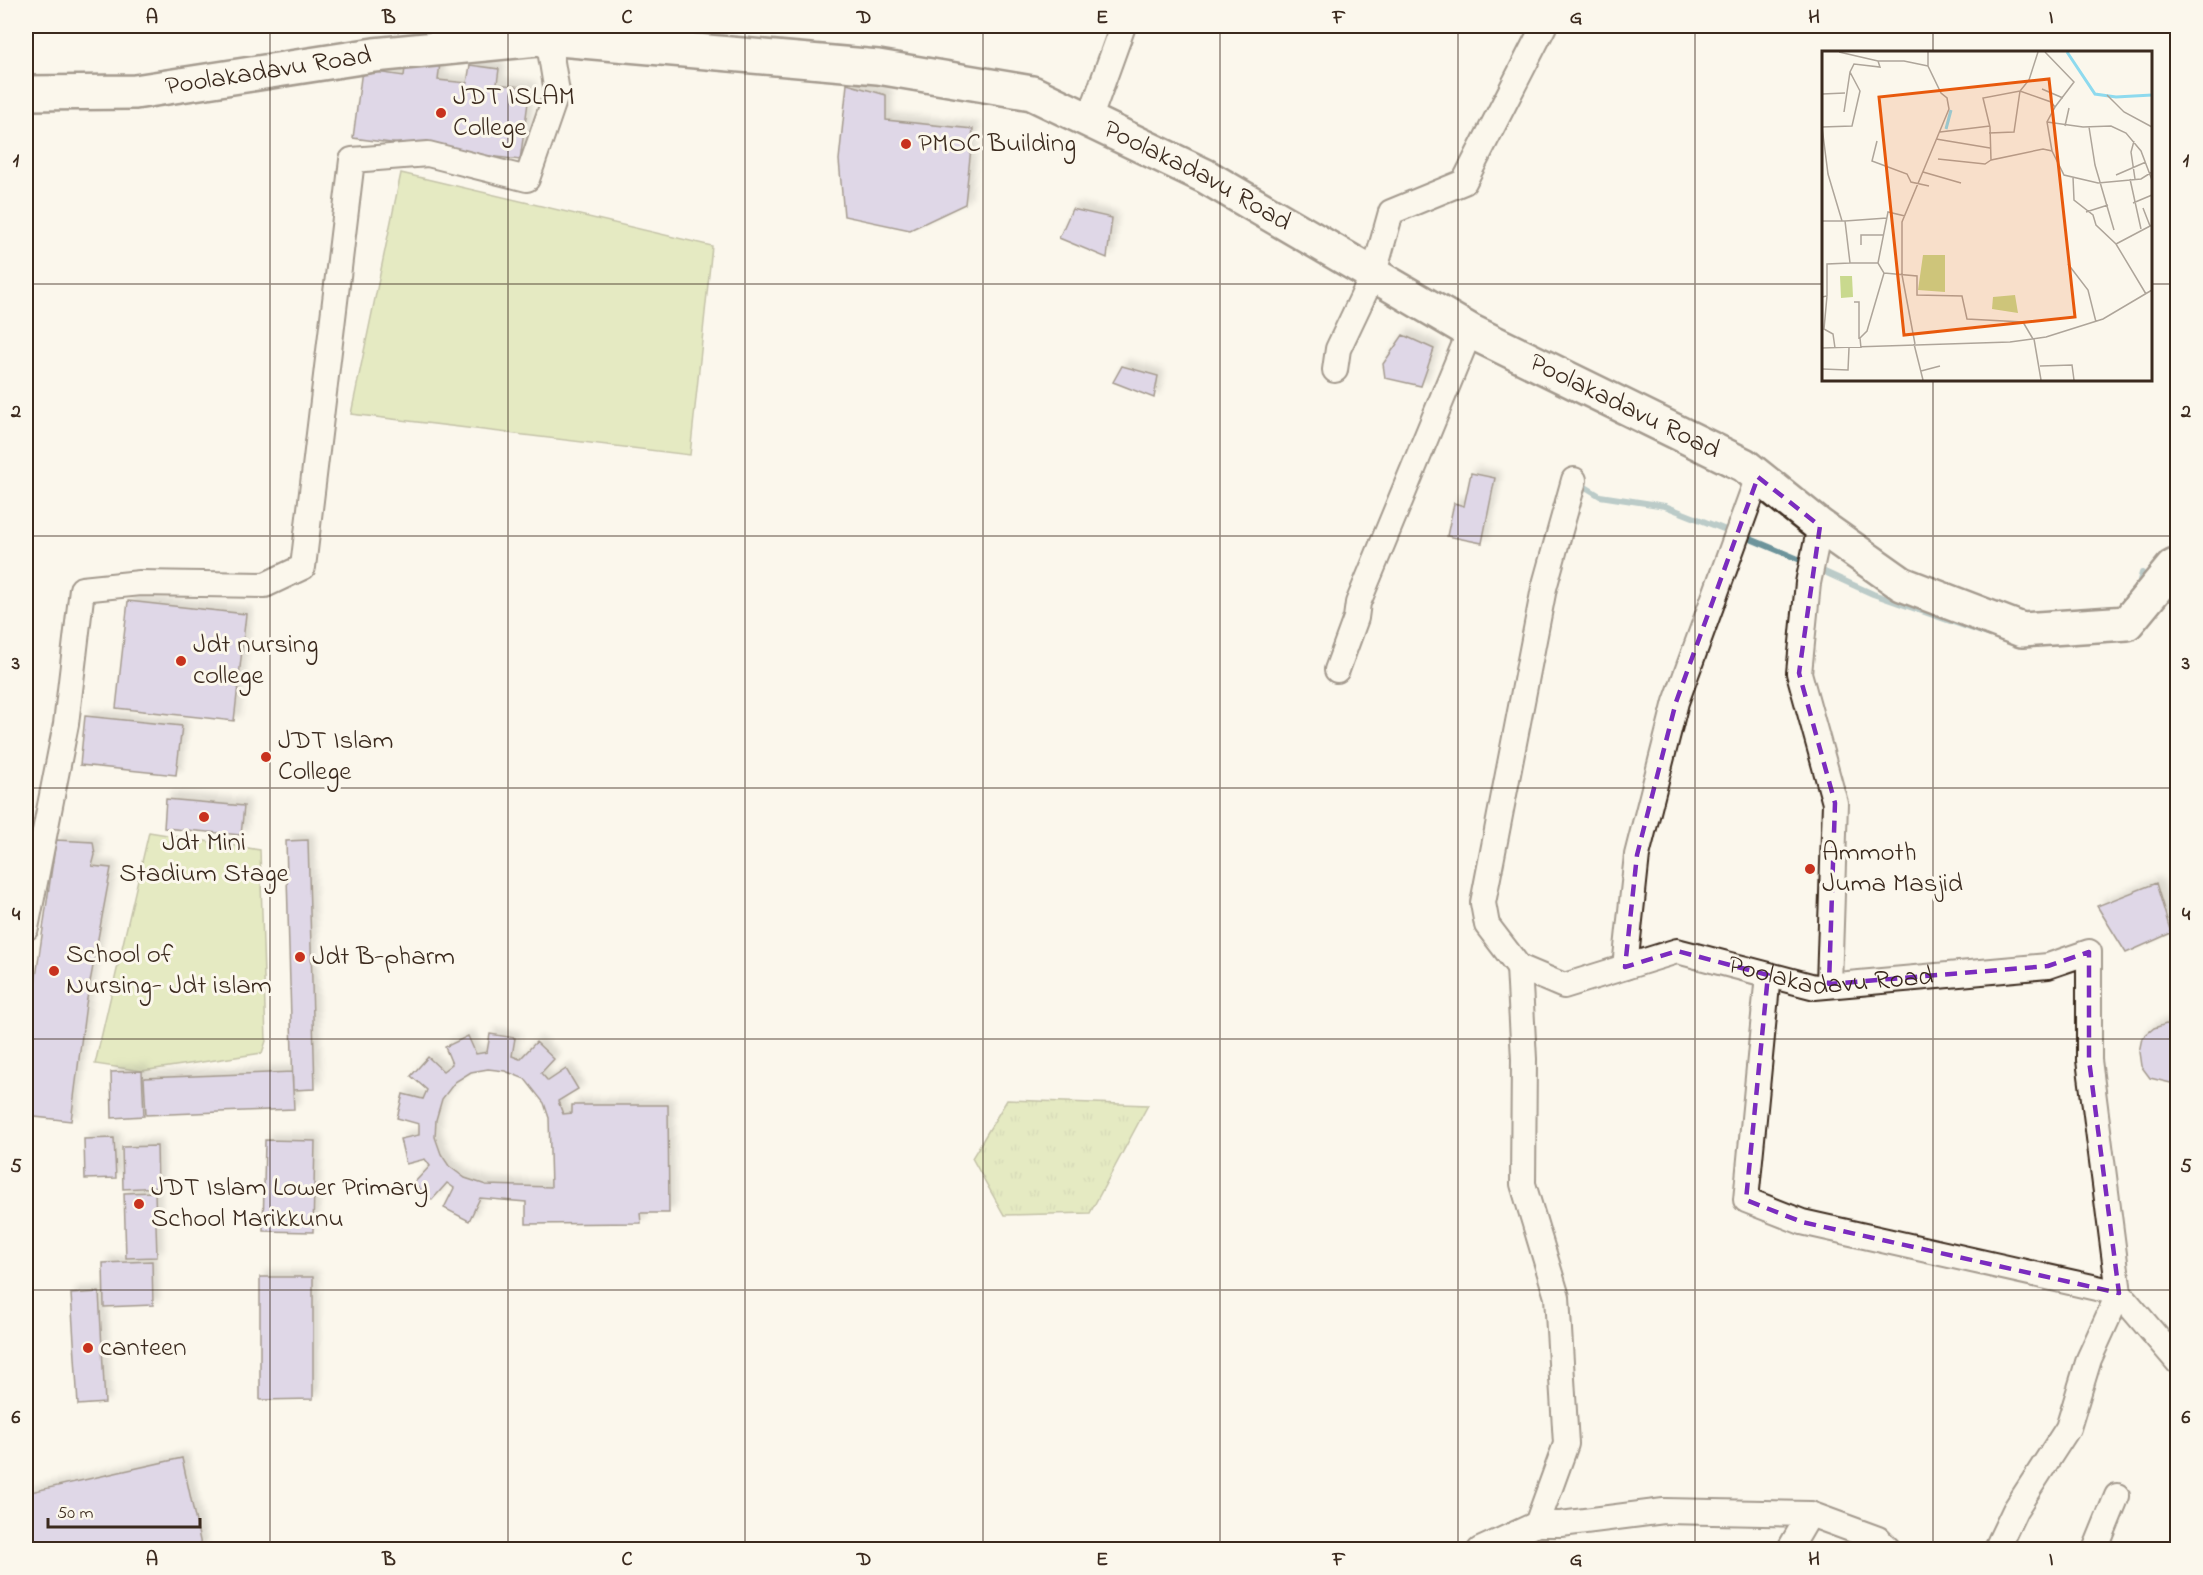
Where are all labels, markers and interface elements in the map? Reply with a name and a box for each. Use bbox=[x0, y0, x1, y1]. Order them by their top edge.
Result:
text: A bbox=[146, 4, 158, 33]
text: B bbox=[381, 4, 396, 33]
text: C bbox=[622, 4, 633, 33]
text: D bbox=[856, 4, 871, 33]
text: E bbox=[1096, 4, 1108, 33]
text: F bbox=[1332, 4, 1346, 33]
text: G bbox=[1570, 4, 1583, 33]
text: H bbox=[1808, 4, 1820, 33]
text: I bbox=[2049, 4, 2054, 33]
street label: Poolakadavu Road bbox=[163, 36, 374, 107]
inset map bbox=[1822, 51, 2152, 381]
place label: JDT ISLAM College bbox=[453, 78, 575, 148]
marker: JDT ISLAM College bbox=[434, 106, 448, 120]
street label: Poolakadavu Road bbox=[1096, 110, 1299, 242]
place label: PMOC Building bbox=[918, 125, 1076, 164]
marker: PMOC Building bbox=[899, 137, 913, 151]
text: 1 bbox=[13, 147, 20, 176]
text: 1 bbox=[2183, 147, 2190, 176]
street label: Poolakadavu Road bbox=[1523, 343, 1726, 470]
text: 2 bbox=[10, 398, 21, 427]
text: 2 bbox=[2180, 398, 2191, 427]
place label: Jdt nursing college bbox=[193, 626, 318, 696]
text: 3 bbox=[11, 650, 20, 679]
text: 3 bbox=[2181, 650, 2190, 679]
marker: Jdt nursing college bbox=[174, 654, 188, 668]
place label: JDT Islam College bbox=[278, 722, 393, 792]
marker: JDT Islam College bbox=[259, 750, 273, 764]
marker: Jdt Mini Stadium Stage bbox=[197, 810, 211, 824]
place label: Jdt Mini Stadium Stage bbox=[119, 824, 290, 894]
place label: Ammoth Juma Masjid bbox=[1822, 834, 1963, 904]
marker: Ammoth Juma Masjid bbox=[1803, 862, 1817, 876]
text: 4 bbox=[12, 901, 21, 930]
text: 4 bbox=[2182, 901, 2191, 930]
place label: School of Nursing- Jdt islam bbox=[66, 936, 272, 1006]
place label: Jdt B-pharm bbox=[312, 938, 455, 977]
street label: Poolakadavu Road bbox=[1724, 946, 1935, 1007]
marker: Jdt B-pharm bbox=[293, 950, 307, 964]
marker: School of Nursing- Jdt islam bbox=[47, 964, 61, 978]
text: 5 bbox=[10, 1153, 22, 1182]
text: 5 bbox=[2180, 1153, 2192, 1182]
place label: JDT Islam Lower Primary School Marikkunu bbox=[151, 1169, 428, 1239]
marker: JDT Islam Lower Primary School Marikkunu bbox=[132, 1197, 146, 1211]
place label: canteen bbox=[100, 1329, 186, 1368]
marker: canteen bbox=[81, 1341, 95, 1355]
text: 6 bbox=[12, 1404, 21, 1433]
text: 6 bbox=[2182, 1404, 2191, 1433]
scale bar bbox=[48, 1491, 200, 1529]
text: 50 m bbox=[57, 1501, 94, 1527]
text: A bbox=[146, 1546, 158, 1575]
text: B bbox=[381, 1546, 396, 1575]
text: C bbox=[622, 1546, 633, 1575]
text: D bbox=[856, 1546, 871, 1575]
text: E bbox=[1096, 1546, 1108, 1575]
text: F bbox=[1332, 1546, 1346, 1575]
text: G bbox=[1570, 1546, 1583, 1575]
text: H bbox=[1808, 1546, 1820, 1575]
text: I bbox=[2049, 1546, 2054, 1575]

